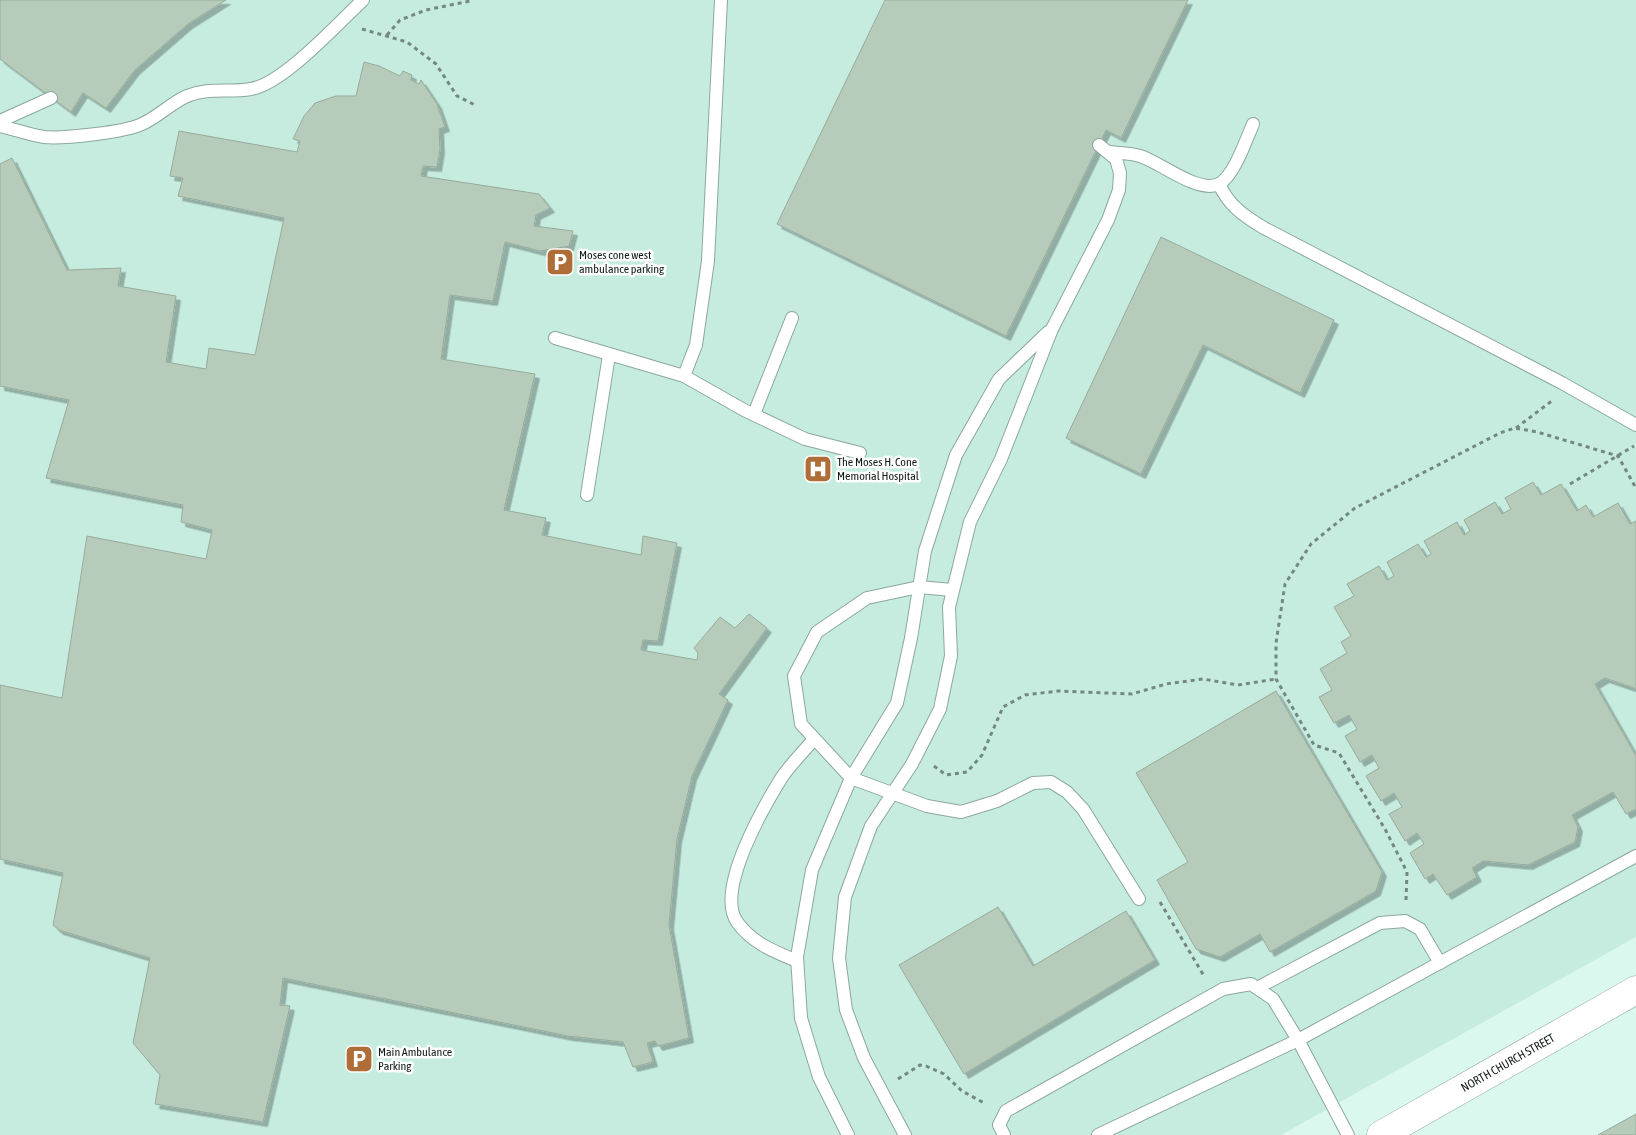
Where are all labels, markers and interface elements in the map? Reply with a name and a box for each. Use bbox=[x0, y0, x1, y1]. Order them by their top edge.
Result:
parking icon: Moses cone west ambulance parking bbox=[545, 247, 575, 277]
place label: Moses cone west ambulance parking bbox=[579, 248, 665, 276]
hospital icon: The Moses H. Cone Memorial Hospital bbox=[803, 454, 833, 484]
place label: The Moses H. Cone Memorial Hospital bbox=[837, 455, 920, 483]
street label: NORTH CHURCH STREET bbox=[1459, 1030, 1558, 1095]
parking icon: Main Ambulance Parking bbox=[344, 1044, 374, 1074]
place label: Main Ambulance Parking bbox=[378, 1045, 452, 1073]

